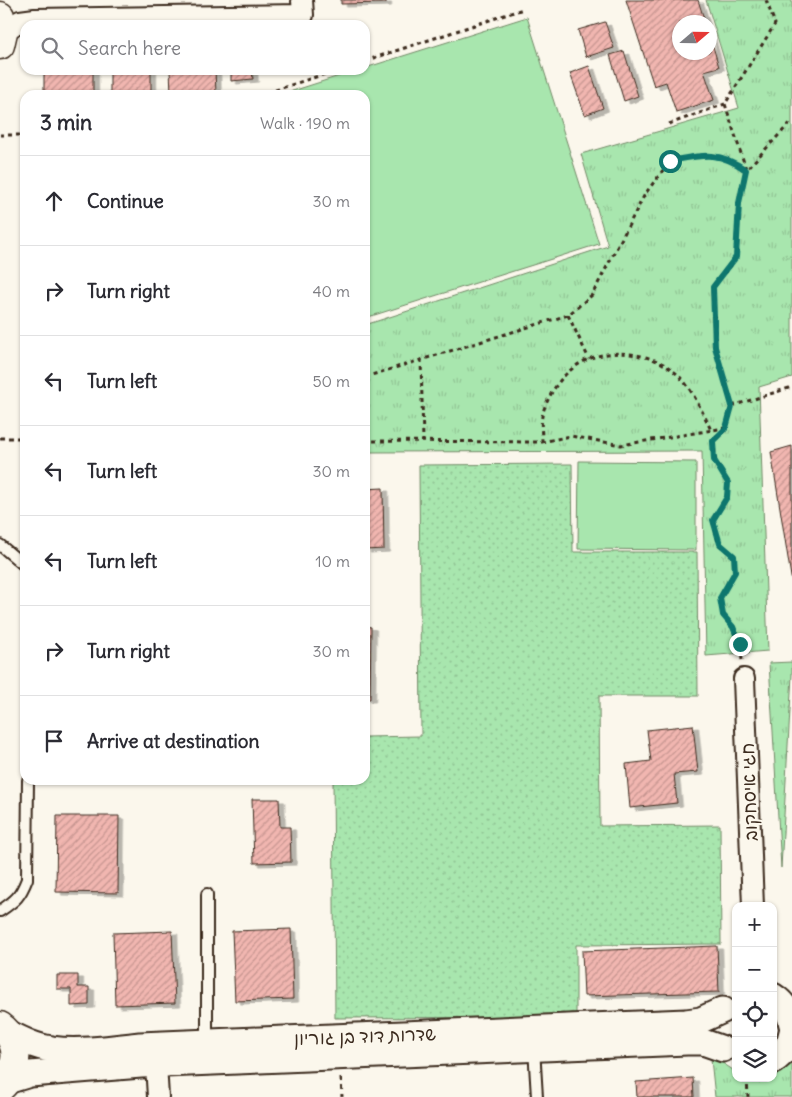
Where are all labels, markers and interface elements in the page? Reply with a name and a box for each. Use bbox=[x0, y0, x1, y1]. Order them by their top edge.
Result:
north arrow bbox=[672, 15, 717, 60]
search box bbox=[20, 20, 370, 75]
icon: search bbox=[38, 34, 66, 62]
text: Search here bbox=[78, 36, 181, 60]
text: 3 min bbox=[40, 109, 92, 136]
text: Walk · 190 m bbox=[260, 113, 350, 133]
route start bbox=[659, 150, 682, 173]
icon: ahead bbox=[40, 187, 68, 215]
text: Continue bbox=[87, 189, 164, 213]
text: 30 m bbox=[313, 191, 350, 211]
icon: right bbox=[40, 277, 68, 305]
text: Turn right bbox=[87, 279, 170, 303]
text: 40 m bbox=[312, 281, 350, 301]
icon: left bbox=[40, 367, 68, 395]
text: Turn left bbox=[87, 369, 157, 393]
text: 50 m bbox=[312, 371, 350, 391]
icon: left bbox=[40, 457, 68, 485]
text: Turn left bbox=[87, 459, 157, 483]
text: 30 m bbox=[313, 461, 350, 481]
icon: left bbox=[40, 547, 68, 575]
text: Turn left bbox=[87, 549, 157, 573]
text: 10 m bbox=[315, 551, 350, 571]
route end bbox=[729, 633, 752, 656]
icon: right bbox=[40, 637, 68, 665]
text: Turn right bbox=[87, 639, 170, 663]
text: 30 m bbox=[313, 641, 350, 661]
icon: arrive bbox=[40, 727, 68, 755]
text: Arrive at destination bbox=[87, 729, 260, 753]
street label: חגי איסחקוב bbox=[736, 743, 762, 841]
map controls bbox=[732, 902, 777, 1082]
button: + bbox=[732, 902, 777, 947]
button: − bbox=[732, 947, 777, 992]
button: locate bbox=[732, 992, 777, 1037]
street label: שדרות דוד בן גוריון bbox=[293, 1022, 437, 1050]
button: layers bbox=[732, 1037, 777, 1082]

